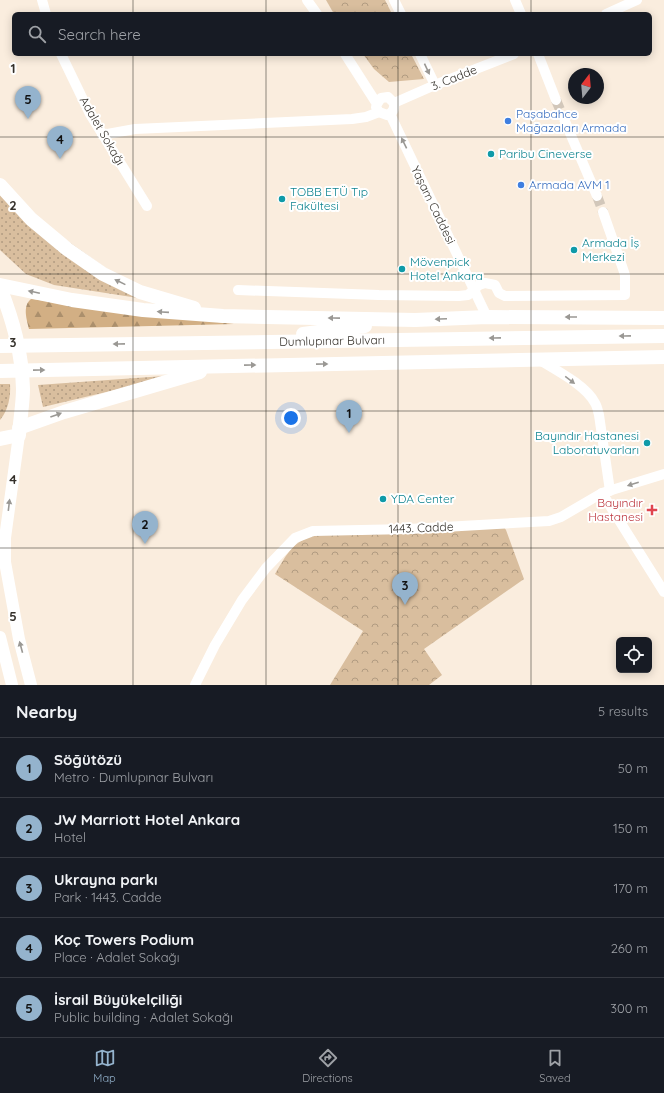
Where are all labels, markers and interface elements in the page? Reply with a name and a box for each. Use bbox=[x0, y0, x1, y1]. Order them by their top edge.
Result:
search box bbox=[12, 12, 652, 56]
icon: search bbox=[26, 23, 48, 45]
text: Search here bbox=[58, 25, 141, 44]
text: 1 bbox=[10, 60, 16, 76]
street label: 3. Cadde bbox=[429, 61, 479, 94]
one-way arrow bbox=[424, 64, 430, 75]
north arrow bbox=[568, 68, 604, 104]
pin: 5 bbox=[15, 86, 41, 119]
street label: Adalet Sokağı bbox=[77, 94, 128, 168]
place label: Paşabahce Mağazaları Armada bbox=[516, 106, 627, 135]
marker: Paşabahce Mağazaları Armada bbox=[503, 116, 513, 126]
pin: 4 bbox=[47, 126, 73, 159]
one-way arrow bbox=[400, 137, 407, 149]
place label: Paribu Cineverse bbox=[499, 146, 592, 161]
marker: Paribu Cineverse bbox=[486, 149, 496, 159]
street label: Yaşam Caddesi bbox=[408, 163, 459, 246]
place label: Armada AVM 1 bbox=[529, 177, 610, 192]
marker: Armada AVM 1 bbox=[516, 180, 526, 190]
place label: TOBB ETÜ Tıp Fakültesi bbox=[290, 184, 368, 213]
marker: TOBB ETÜ Tıp Fakültesi bbox=[277, 194, 287, 204]
text: 2 bbox=[9, 197, 17, 213]
place label: Armada İş Merkezi bbox=[582, 235, 639, 264]
marker: Armada İş Merkezi bbox=[569, 245, 579, 255]
place label: Mövenpick Hotel Ankara bbox=[410, 254, 483, 283]
marker: Mövenpick Hotel Ankara bbox=[397, 264, 407, 274]
one-way arrow bbox=[114, 279, 126, 285]
one-way arrow bbox=[28, 288, 40, 294]
one-way arrow bbox=[157, 308, 169, 315]
one-way arrow bbox=[564, 314, 577, 320]
one-way arrow bbox=[327, 315, 340, 321]
one-way arrow bbox=[434, 316, 447, 322]
street label: Dumlupınar Bulvarı bbox=[279, 332, 385, 349]
one-way arrow bbox=[618, 333, 631, 339]
text: 3 bbox=[10, 334, 17, 350]
one-way arrow bbox=[488, 335, 501, 341]
one-way arrow bbox=[113, 341, 125, 348]
one-way arrow bbox=[316, 361, 329, 367]
one-way arrow bbox=[244, 362, 256, 369]
one-way arrow bbox=[33, 367, 46, 373]
one-way arrow bbox=[565, 376, 576, 384]
pin: 1 bbox=[336, 400, 362, 433]
your location bbox=[281, 408, 301, 428]
one-way arrow bbox=[50, 412, 62, 418]
place label: Bayındır Hastanesi Laboratuvarları bbox=[535, 428, 639, 457]
marker: Bayındır Hastanesi Laboratuvarları bbox=[642, 438, 652, 448]
text: 4 bbox=[9, 471, 17, 487]
one-way arrow bbox=[627, 481, 639, 487]
place label: YDA Center bbox=[391, 491, 455, 506]
marker: YDA Center bbox=[378, 494, 388, 504]
place label: Bayındır Hastanesi bbox=[588, 495, 643, 524]
one-way arrow bbox=[6, 499, 12, 511]
marker: Bayındır Hastanesi bbox=[646, 504, 658, 516]
pin: 2 bbox=[132, 511, 158, 544]
street label: 1443. Cadde bbox=[388, 519, 454, 536]
pin: 3 bbox=[392, 572, 418, 605]
text: 5 bbox=[9, 608, 17, 624]
map controls bbox=[616, 637, 652, 673]
button: locate bbox=[616, 637, 652, 673]
one-way arrow bbox=[18, 641, 24, 653]
text: Nearby bbox=[16, 701, 77, 722]
text: 5 results bbox=[598, 703, 648, 719]
text: Söğütözü bbox=[54, 750, 122, 769]
text: 1 bbox=[26, 760, 32, 776]
text: 50 m bbox=[618, 760, 648, 776]
text: Metro · Dumlupınar Bulvarı bbox=[54, 769, 213, 785]
text: JW Marriott Hotel Ankara bbox=[54, 810, 240, 829]
text: 2 bbox=[25, 820, 33, 836]
text: 150 m bbox=[613, 820, 648, 836]
text: Hotel bbox=[54, 829, 86, 845]
text: Ukrayna parkı bbox=[54, 870, 158, 889]
text: 3 bbox=[26, 880, 32, 896]
text: 170 m bbox=[613, 880, 648, 896]
text: Park · 1443. Cadde bbox=[54, 889, 162, 905]
text: Koç Towers Podium bbox=[54, 930, 194, 949]
text: 4 bbox=[25, 940, 33, 956]
text: 260 m bbox=[611, 940, 648, 956]
text: Place · Adalet Sokağı bbox=[54, 949, 180, 965]
text: İsrail Büyükelçiliği bbox=[54, 990, 182, 1009]
text: 5 bbox=[25, 1000, 33, 1016]
text: 300 m bbox=[610, 1000, 648, 1016]
text: Public building · Adalet Sokağı bbox=[54, 1009, 233, 1025]
tab: Map bbox=[93, 1047, 116, 1085]
tab: Directions bbox=[302, 1047, 353, 1085]
tab: Saved bbox=[539, 1047, 571, 1085]

